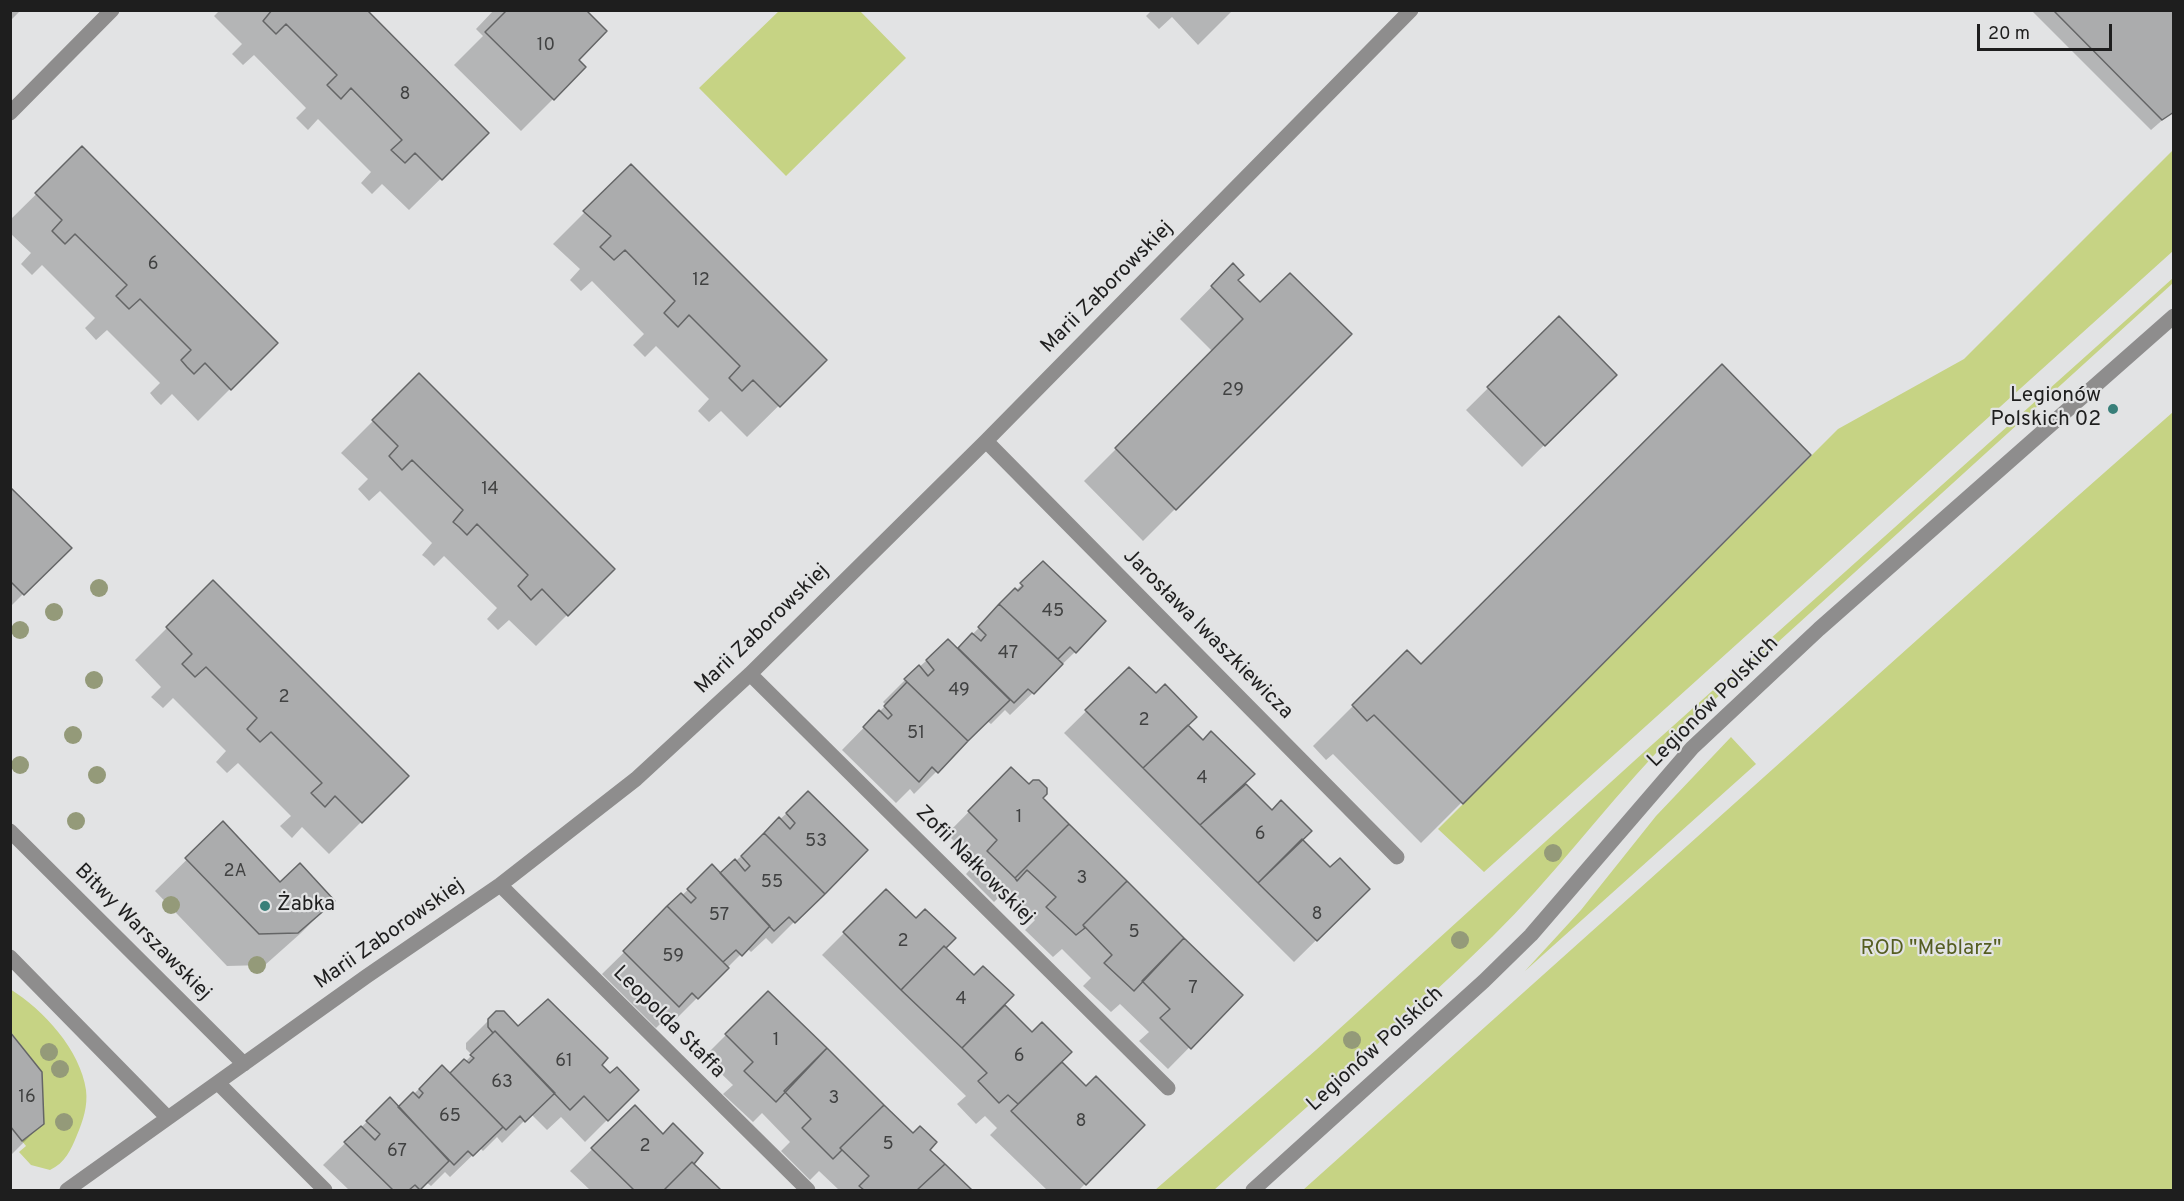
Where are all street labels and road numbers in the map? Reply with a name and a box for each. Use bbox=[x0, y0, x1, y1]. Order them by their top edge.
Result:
street label: Marii Zaborowskiej bbox=[1037, 217, 1179, 359]
street label: Jarosława Iwaszkiewicza bbox=[1116, 544, 1298, 726]
street label: Marii Zaborowskiej bbox=[691, 560, 835, 700]
street label: Legionów Polskich bbox=[1643, 632, 1785, 774]
street label: Zofii Nałkowskiej bbox=[909, 801, 1039, 931]
street label: Bitwy Warszawskiej bbox=[68, 859, 216, 1007]
street label: Marii Zaborowskiej bbox=[310, 874, 470, 996]
street label: Leopolda Staffa bbox=[607, 962, 729, 1084]
street label: Legionów Polskich bbox=[1302, 982, 1450, 1118]

